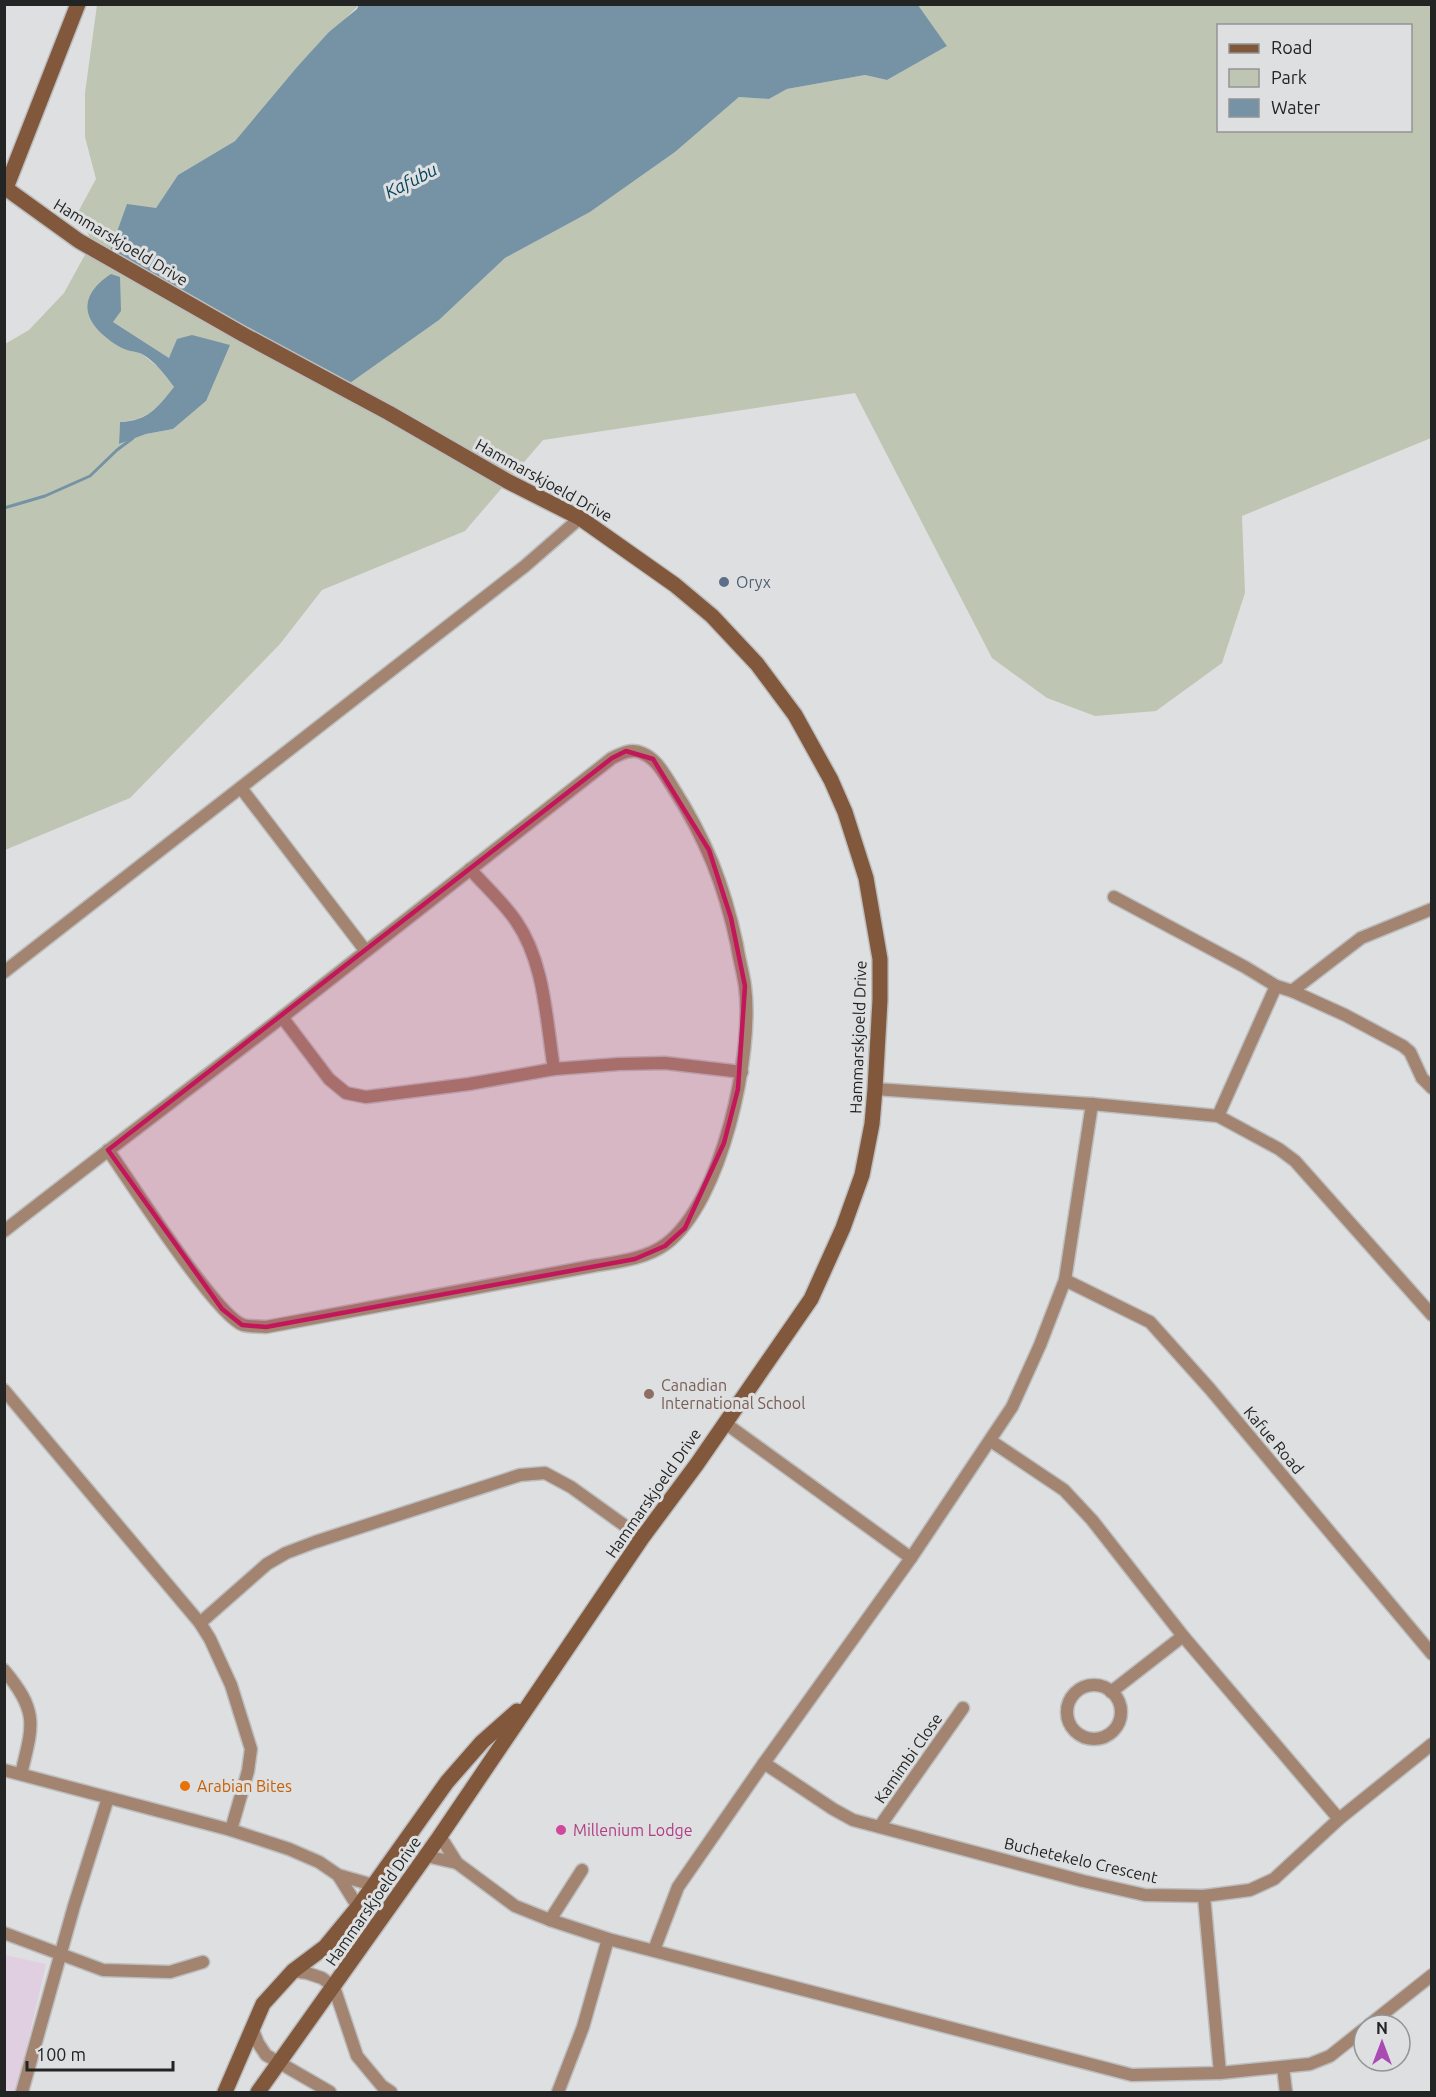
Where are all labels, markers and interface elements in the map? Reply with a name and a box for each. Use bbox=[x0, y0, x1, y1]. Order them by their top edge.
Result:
legend bbox=[1217, 24, 1412, 132]
text: Road bbox=[1271, 37, 1313, 57]
text: Park bbox=[1271, 67, 1307, 87]
text: Water bbox=[1271, 97, 1321, 117]
water label: Kafubu bbox=[381, 158, 441, 203]
street label: Hammarskjoeld Drive bbox=[51, 195, 191, 289]
street label: Hammarskjoeld Drive bbox=[473, 435, 615, 525]
place label: Oryx bbox=[736, 573, 771, 591]
marker: Oryx bbox=[717, 575, 731, 589]
street label: Hammarskjoeld Drive bbox=[846, 960, 870, 1114]
place label: Canadian International School bbox=[661, 1376, 805, 1412]
marker: Canadian International School bbox=[642, 1387, 656, 1401]
street label: Kafue Road bbox=[1241, 1403, 1307, 1477]
street label: Hammarskjoeld Drive bbox=[602, 1425, 704, 1561]
street label: Kamimbi Close bbox=[870, 1710, 946, 1806]
place label: Arabian Bites bbox=[197, 1777, 292, 1795]
marker: Arabian Bites bbox=[178, 1779, 192, 1793]
place label: Millenium Lodge bbox=[573, 1821, 693, 1839]
marker: Millenium Lodge bbox=[554, 1823, 568, 1837]
street label: Hammarskjoeld Drive bbox=[322, 1833, 424, 1969]
street label: Buchetekelo Crescent bbox=[1003, 1834, 1160, 1887]
north arrow bbox=[1352, 2013, 1412, 2073]
text: N bbox=[1376, 2019, 1388, 2037]
scale bar bbox=[27, 2034, 172, 2072]
text: 100 m bbox=[36, 2044, 86, 2064]

